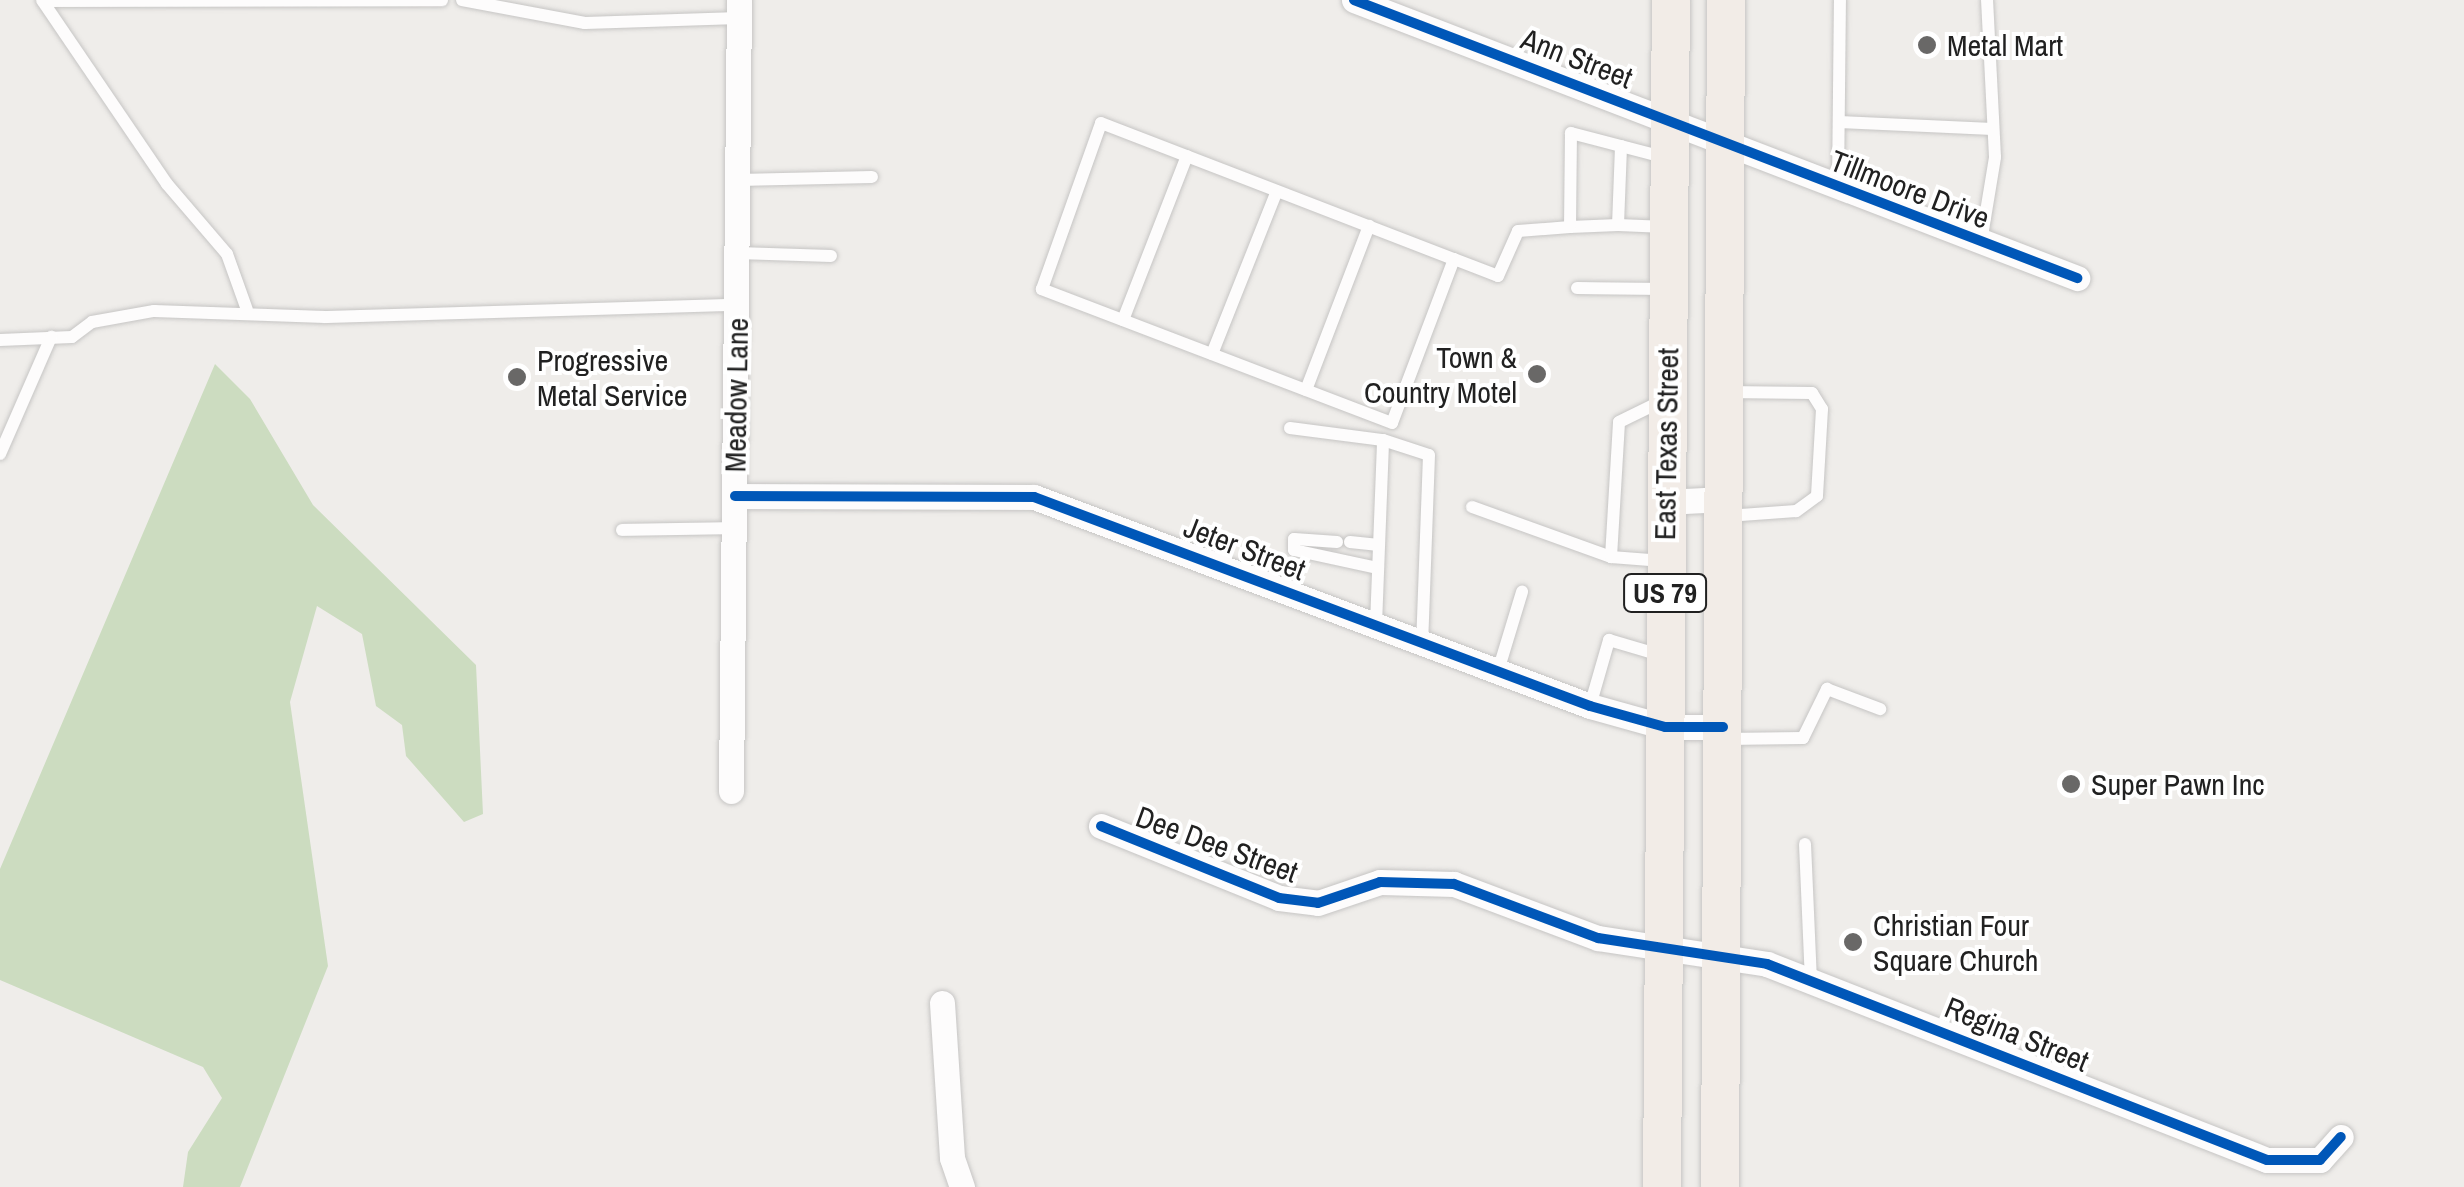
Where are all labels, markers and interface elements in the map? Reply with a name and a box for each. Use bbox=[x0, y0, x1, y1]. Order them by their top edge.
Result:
street label: Ann Street bbox=[1516, 20, 1638, 96]
place label: Metal Mart bbox=[1947, 27, 2063, 63]
marker: Metal Mart bbox=[1916, 34, 1938, 56]
street label: Tillmoore Drive bbox=[1825, 142, 1995, 236]
street label: Meadow Lane bbox=[717, 317, 755, 473]
place label: Town & Country Motel bbox=[1364, 339, 1517, 410]
place label: Progressive Metal Service bbox=[537, 342, 687, 412]
street label: East Texas Street bbox=[1646, 347, 1686, 541]
marker: Town & Country Motel bbox=[1526, 363, 1548, 385]
marker: Progressive Metal Service bbox=[506, 366, 528, 388]
street label: Jeter Street bbox=[1179, 508, 1311, 588]
road number: US 79 bbox=[1622, 570, 1708, 616]
place label: Super Pawn Inc bbox=[2091, 766, 2265, 802]
marker: Super Pawn Inc bbox=[2060, 773, 2082, 795]
street label: Dee Dee Street bbox=[1131, 798, 1303, 890]
place label: Christian Four Square Church bbox=[1873, 907, 2038, 978]
marker: Christian Four Square Church bbox=[1842, 931, 1864, 953]
street label: Regina Street bbox=[1940, 989, 2094, 1079]

